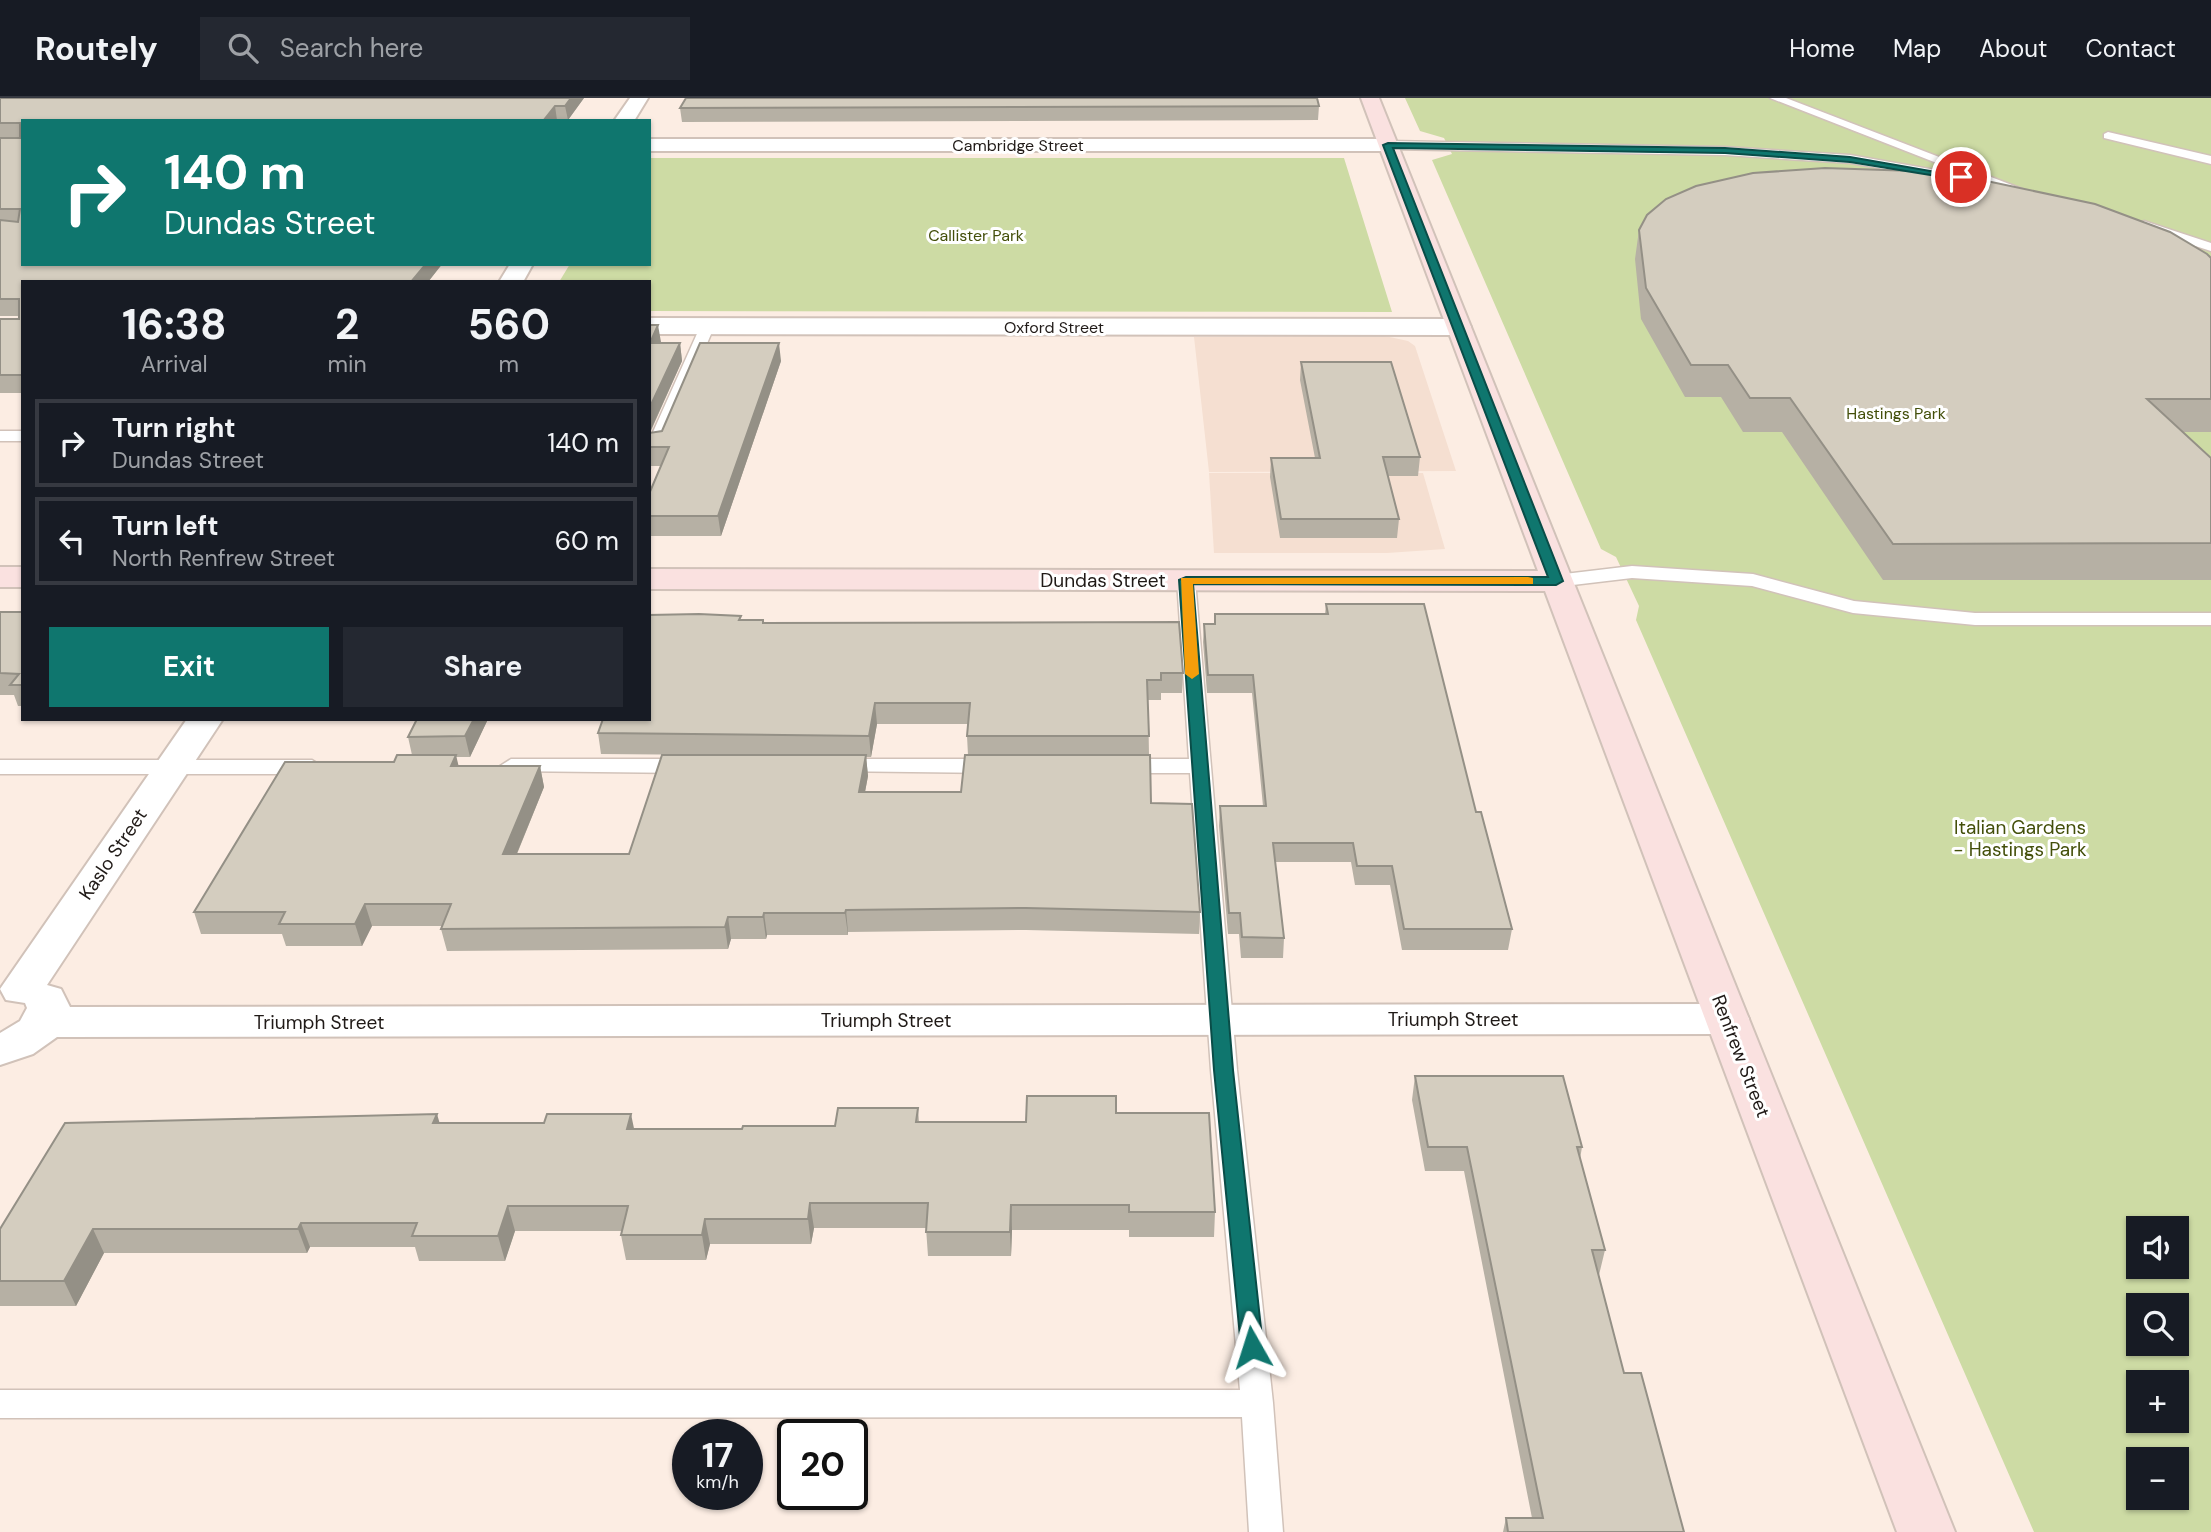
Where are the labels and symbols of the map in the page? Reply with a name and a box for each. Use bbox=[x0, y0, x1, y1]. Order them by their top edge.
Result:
street label: Cambridge Street bbox=[952, 135, 1084, 156]
pin bbox=[1931, 147, 1991, 207]
park label: Callister Park bbox=[928, 225, 1024, 246]
street label: Oxford Street bbox=[1004, 317, 1104, 338]
park label: Hastings Park bbox=[1846, 403, 1946, 424]
street label: Dundas Street bbox=[1040, 568, 1166, 593]
street label: Kaslo Street bbox=[73, 803, 153, 905]
park label: Italian Gardens - Hastings Park bbox=[1953, 815, 2087, 862]
street label: Renfrew Street bbox=[1706, 991, 1776, 1121]
street label: Triumph Street bbox=[1388, 1007, 1518, 1032]
street label: Triumph Street bbox=[821, 1008, 951, 1033]
street label: Triumph Street bbox=[254, 1010, 384, 1035]
position arrow bbox=[1215, 1310, 1289, 1384]
speed limit sign: 20 bbox=[777, 1419, 868, 1510]

